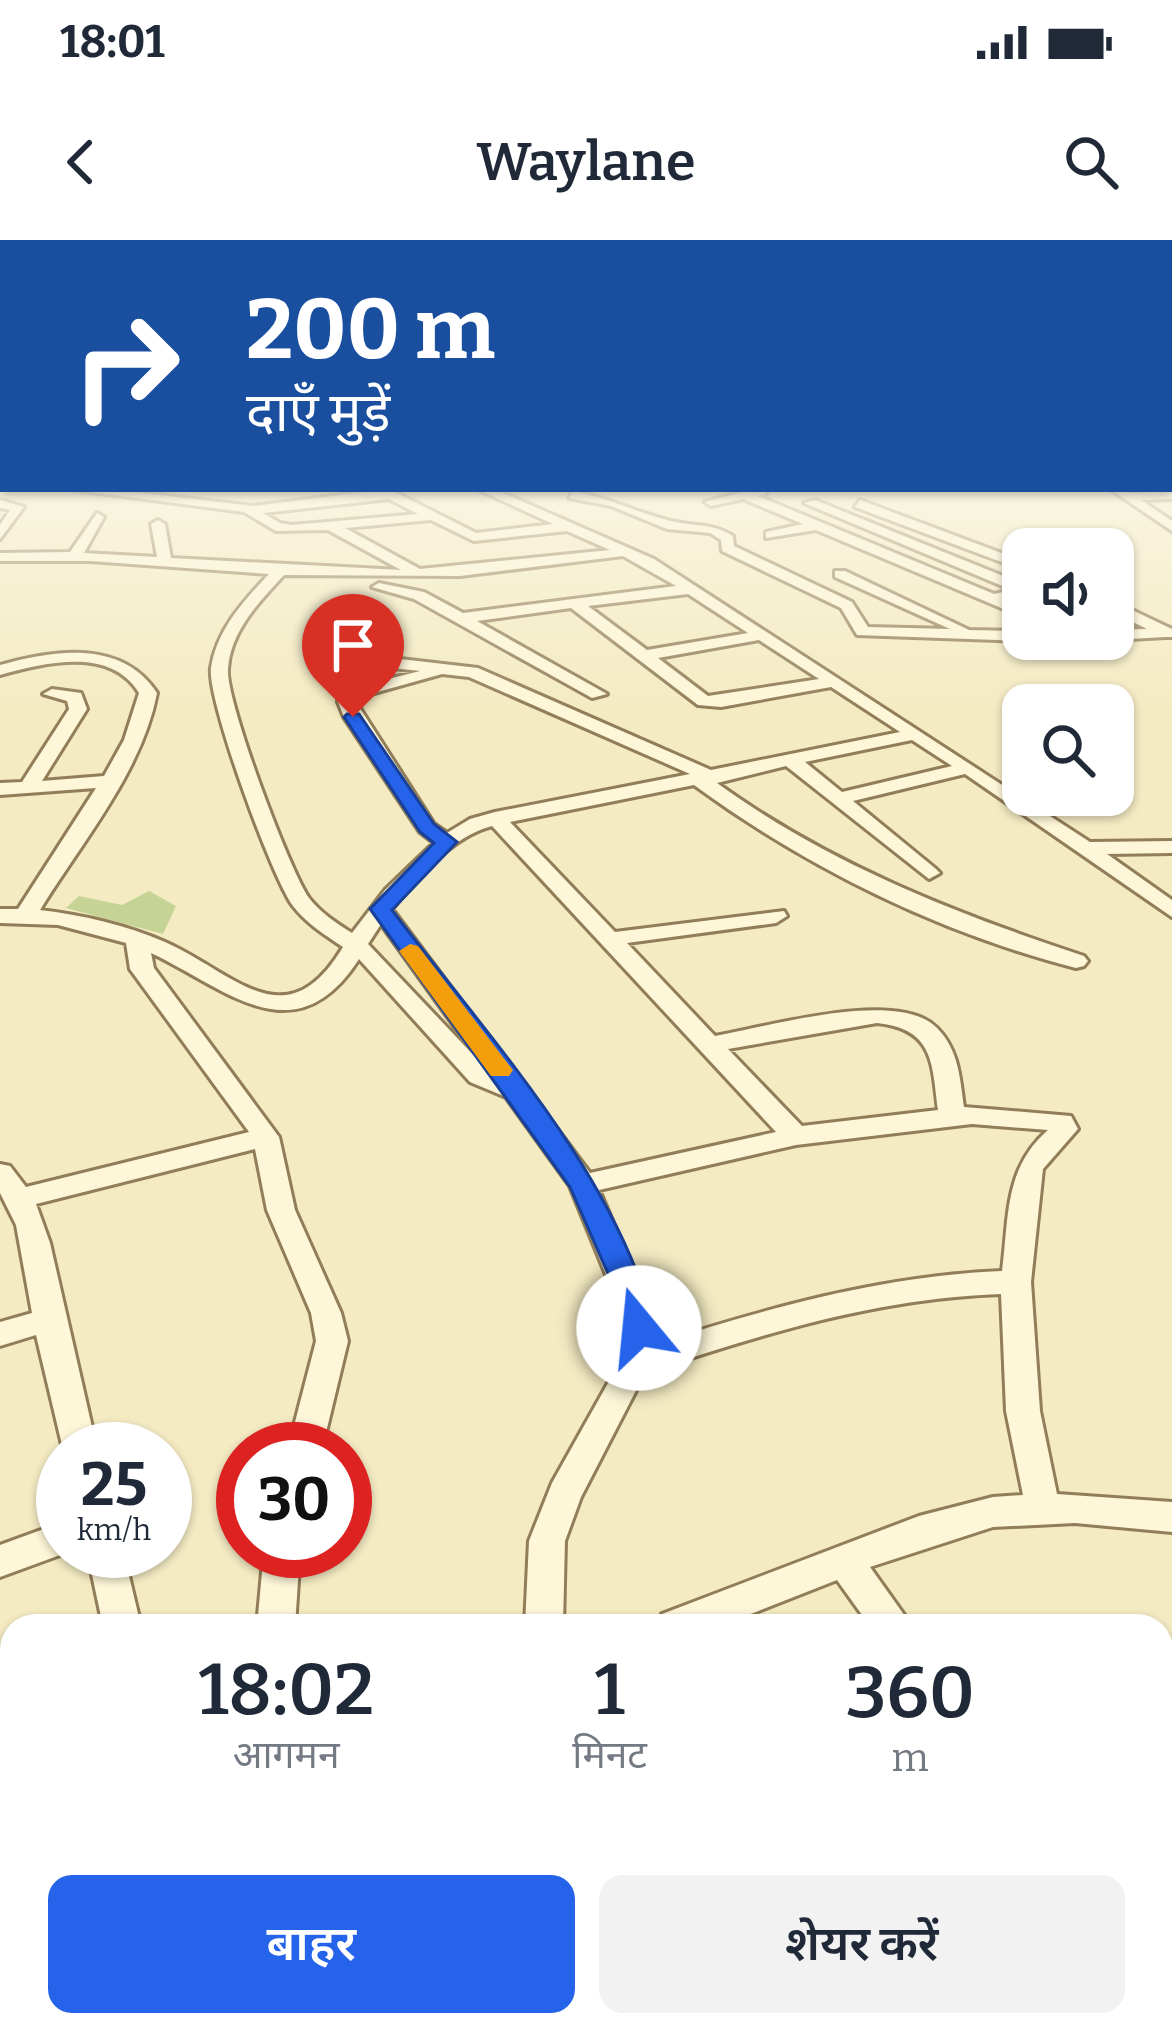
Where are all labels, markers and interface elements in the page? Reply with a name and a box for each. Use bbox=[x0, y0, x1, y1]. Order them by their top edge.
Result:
text: 18:01 bbox=[60, 15, 165, 69]
icon: back bbox=[48, 129, 114, 195]
icon: search bbox=[1058, 129, 1124, 195]
text: Waylane bbox=[476, 130, 696, 194]
text: 200 m bbox=[246, 279, 495, 380]
icon: right bbox=[48, 288, 204, 444]
text: दाएँ मुड़ें bbox=[246, 381, 391, 445]
map controls bbox=[1002, 528, 1134, 816]
button: sound bbox=[1002, 528, 1134, 660]
pin bbox=[302, 594, 404, 717]
icon: arrive bbox=[320, 612, 386, 678]
button: search bbox=[1002, 684, 1134, 816]
position arrow bbox=[576, 1265, 702, 1391]
speed limit sign: 30 bbox=[216, 1422, 372, 1578]
text: 25 bbox=[81, 1449, 147, 1521]
text: km/h bbox=[77, 1512, 151, 1548]
text: 18:02 bbox=[198, 1647, 374, 1733]
text: 1 bbox=[594, 1647, 625, 1733]
text: 360 bbox=[845, 1650, 975, 1736]
text: आगमन bbox=[233, 1732, 340, 1778]
text: मिनट bbox=[572, 1732, 647, 1778]
text: m bbox=[891, 1735, 929, 1781]
button: बाहर bbox=[48, 1875, 575, 2013]
button: शेयर करें bbox=[599, 1875, 1125, 2013]

